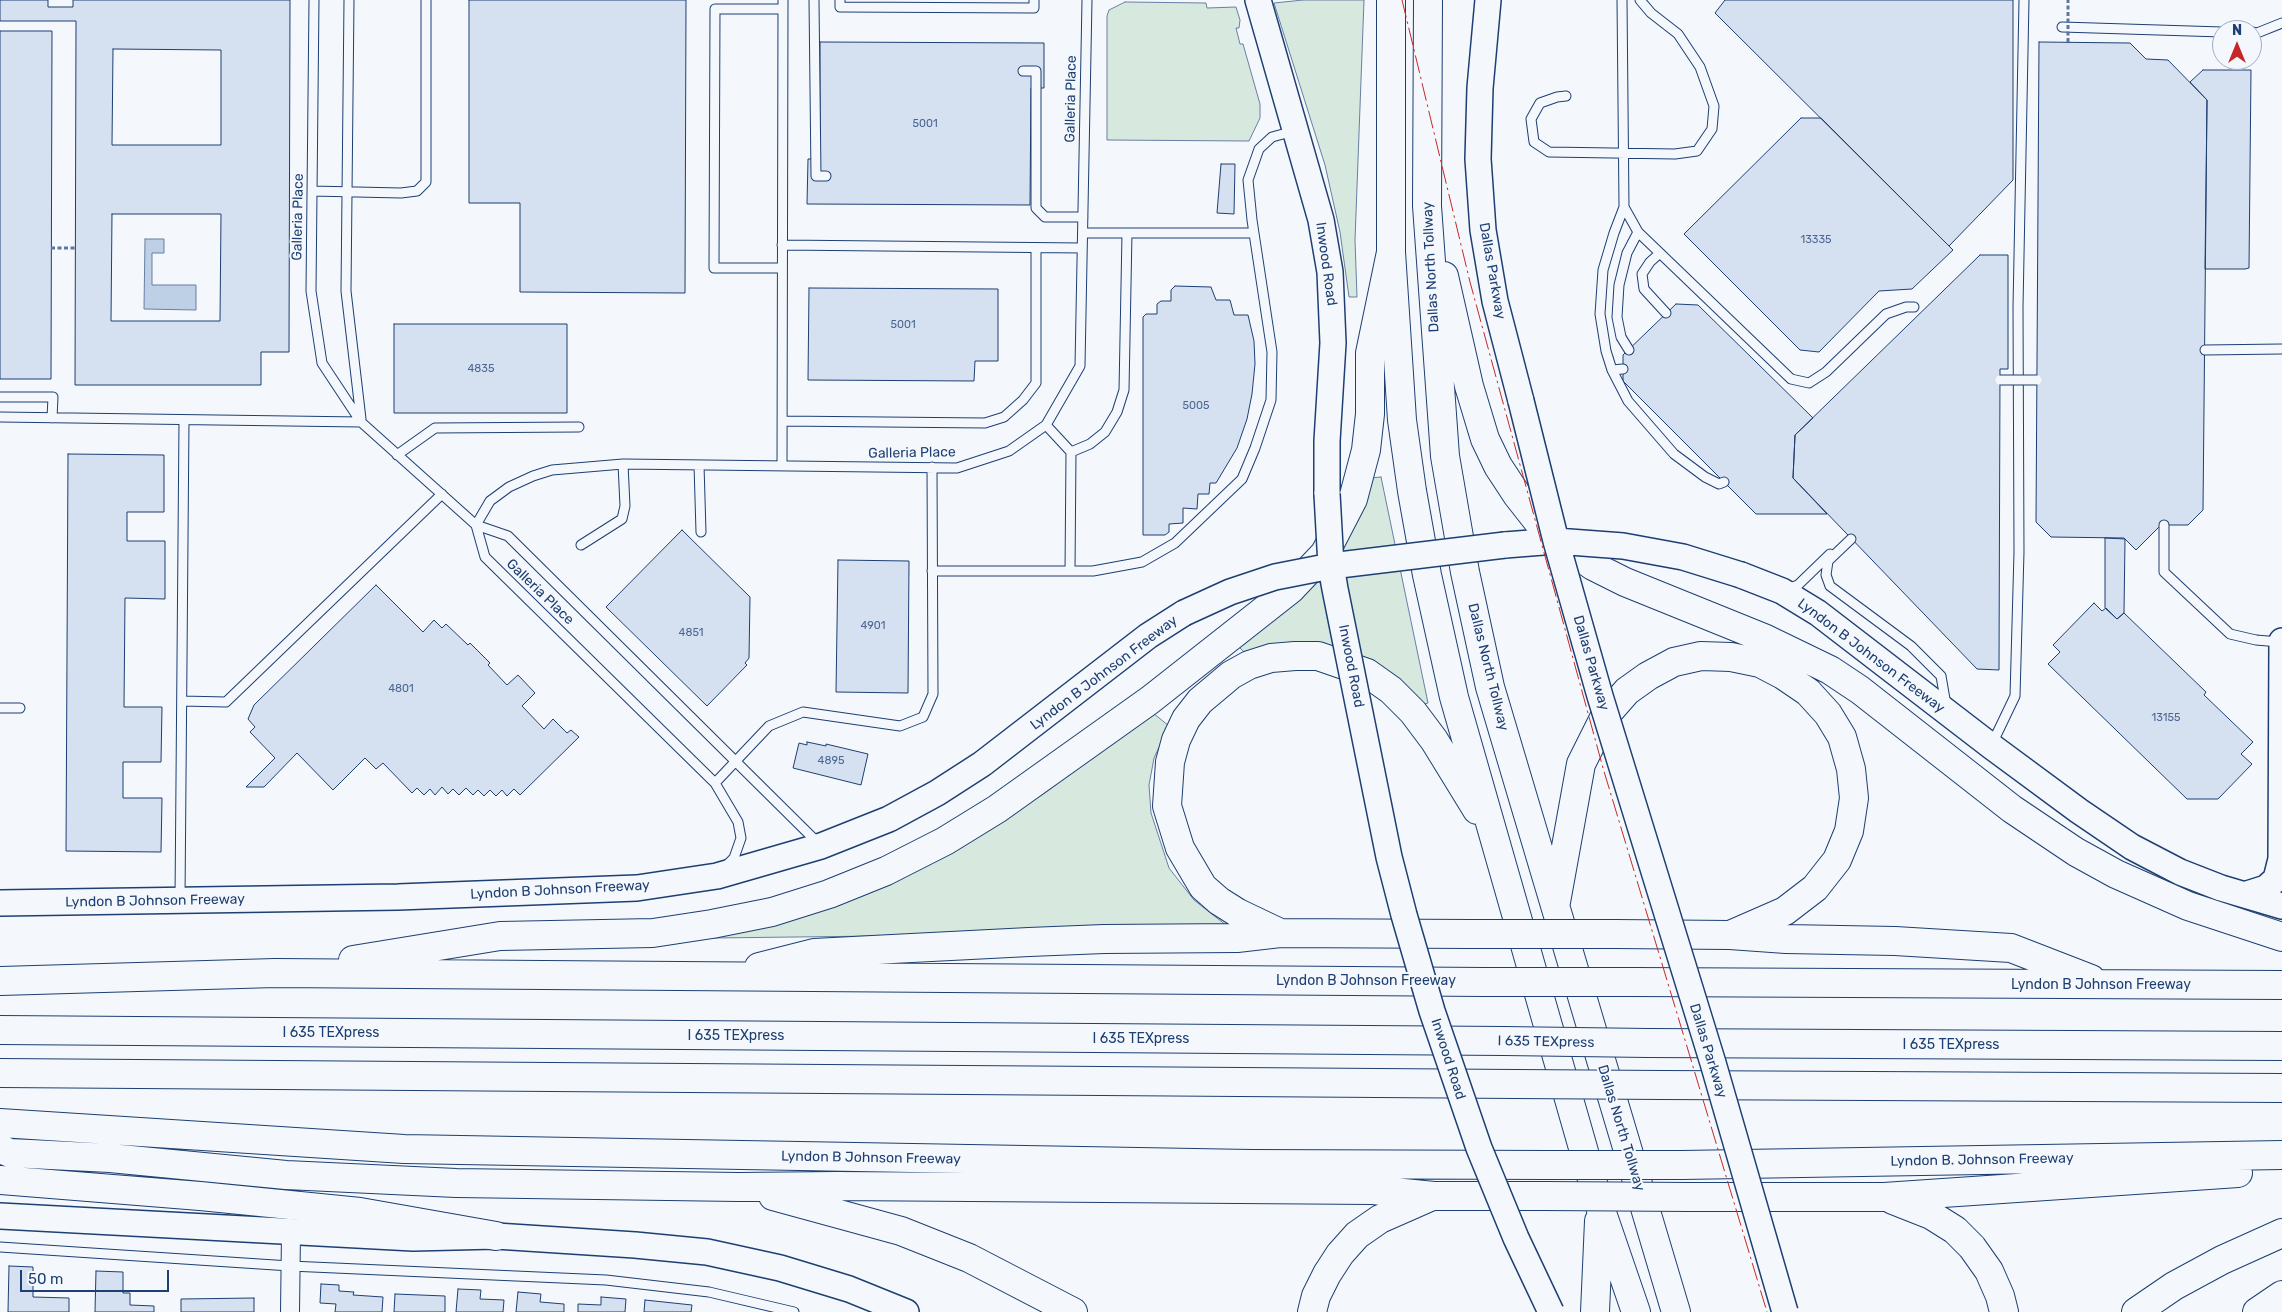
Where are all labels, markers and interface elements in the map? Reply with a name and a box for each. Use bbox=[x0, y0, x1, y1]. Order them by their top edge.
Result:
north arrow bbox=[2212, 20, 2262, 70]
text: N bbox=[2232, 22, 2242, 39]
street label: Galleria Place bbox=[1062, 55, 1080, 143]
house number: 5001 bbox=[912, 117, 938, 131]
street label: Galleria Place bbox=[289, 173, 307, 261]
street label: Dallas North Tollway bbox=[1419, 201, 1443, 333]
street label: Inwood Road bbox=[1312, 221, 1340, 307]
street label: Dallas Parkway bbox=[1475, 221, 1509, 321]
house number: 13335 bbox=[1800, 233, 1832, 247]
house number: 5001 bbox=[890, 318, 916, 332]
house number: 4835 bbox=[468, 362, 494, 376]
house number: 5005 bbox=[1182, 399, 1210, 413]
street label: Galleria Place bbox=[868, 444, 956, 462]
street label: Galleria Place bbox=[503, 556, 577, 628]
street label: Lyndon B Johnson Freeway bbox=[1794, 595, 1948, 717]
street label: Dallas North Tollway bbox=[1464, 601, 1512, 733]
street label: Lyndon B Johnson Freeway bbox=[1027, 612, 1181, 734]
street label: Dallas Parkway bbox=[1569, 614, 1613, 712]
house number: 4901 bbox=[861, 619, 885, 633]
street label: Inwood Road bbox=[1335, 623, 1367, 709]
house number: 4851 bbox=[679, 626, 703, 640]
house number: 4801 bbox=[388, 682, 414, 696]
house number: 13155 bbox=[2152, 711, 2180, 725]
house number: 4895 bbox=[818, 754, 844, 768]
street label: Lyndon B Johnson Freeway bbox=[470, 877, 650, 903]
street label: Lyndon B Johnson Freeway bbox=[65, 891, 245, 911]
street label: Lyndon B Johnson Freeway bbox=[1276, 973, 1456, 989]
street label: Lyndon B Johnson Freeway bbox=[2011, 977, 2191, 993]
street label: Dallas Parkway bbox=[1686, 1002, 1730, 1100]
street label: Inwood Road bbox=[1427, 1016, 1469, 1102]
street label: I 635 TEXpress bbox=[283, 1025, 379, 1041]
street label: I 635 TEXpress bbox=[688, 1028, 784, 1044]
street label: I 635 TEXpress bbox=[1093, 1031, 1189, 1047]
street label: I 635 TEXpress bbox=[1497, 1033, 1595, 1051]
street label: I 635 TEXpress bbox=[1903, 1037, 1999, 1053]
street label: Dallas North Tollway bbox=[1594, 1063, 1648, 1193]
street label: Lyndon B Johnson Freeway bbox=[781, 1148, 961, 1168]
street label: Lyndon B. Johnson Freeway bbox=[1890, 1150, 2074, 1170]
scale bar bbox=[22, 1260, 171, 1292]
text: 50 m bbox=[28, 1270, 63, 1288]

